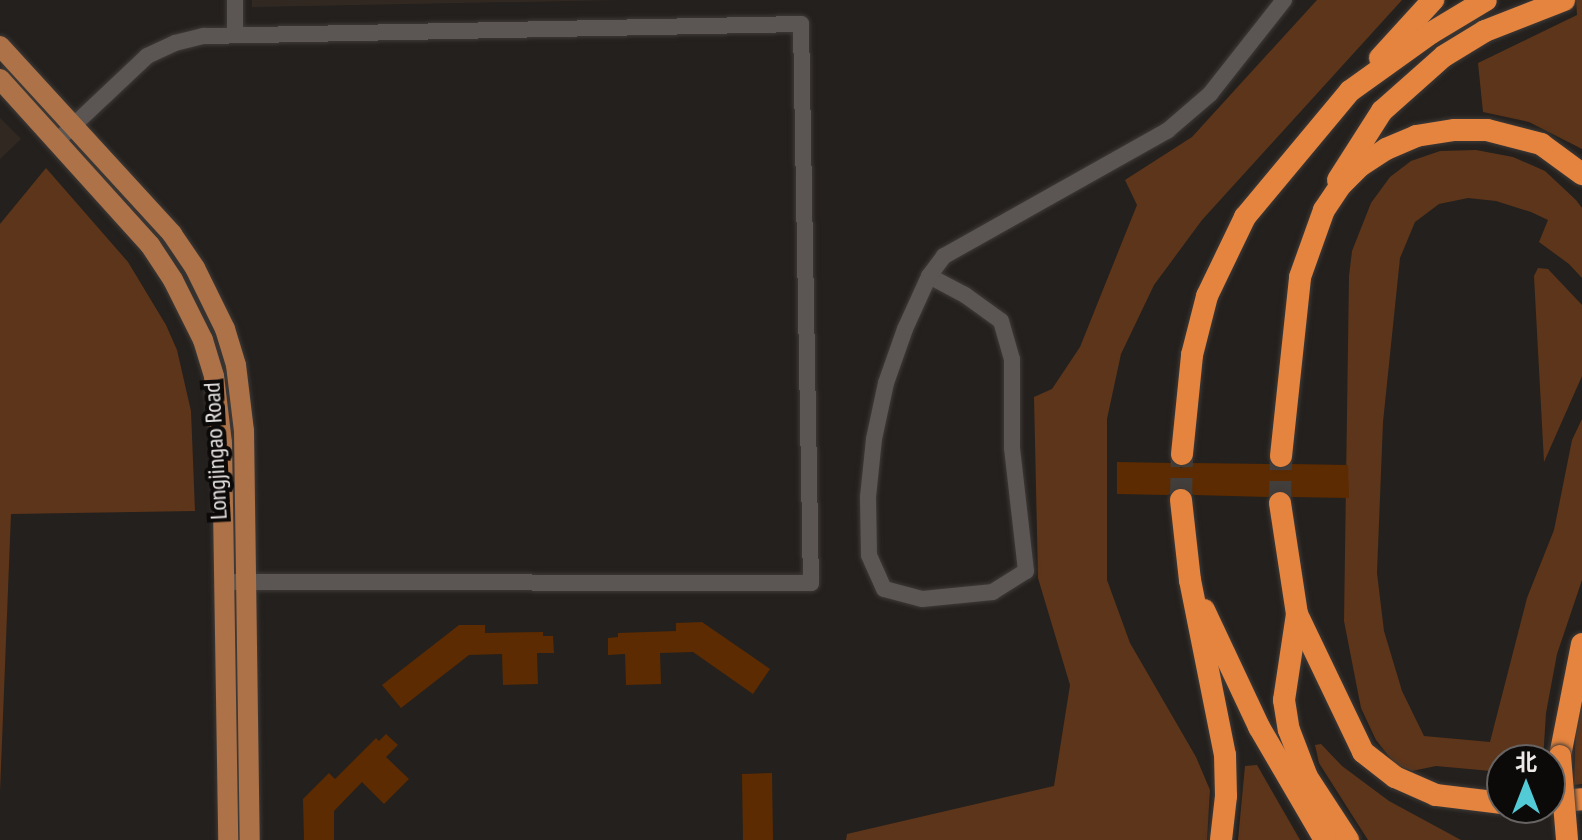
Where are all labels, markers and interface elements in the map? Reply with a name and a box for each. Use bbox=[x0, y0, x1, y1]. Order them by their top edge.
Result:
street label: Longjingao Road bbox=[197, 382, 233, 520]
north arrow bbox=[1486, 744, 1566, 824]
text: 北 bbox=[1515, 748, 1537, 776]

